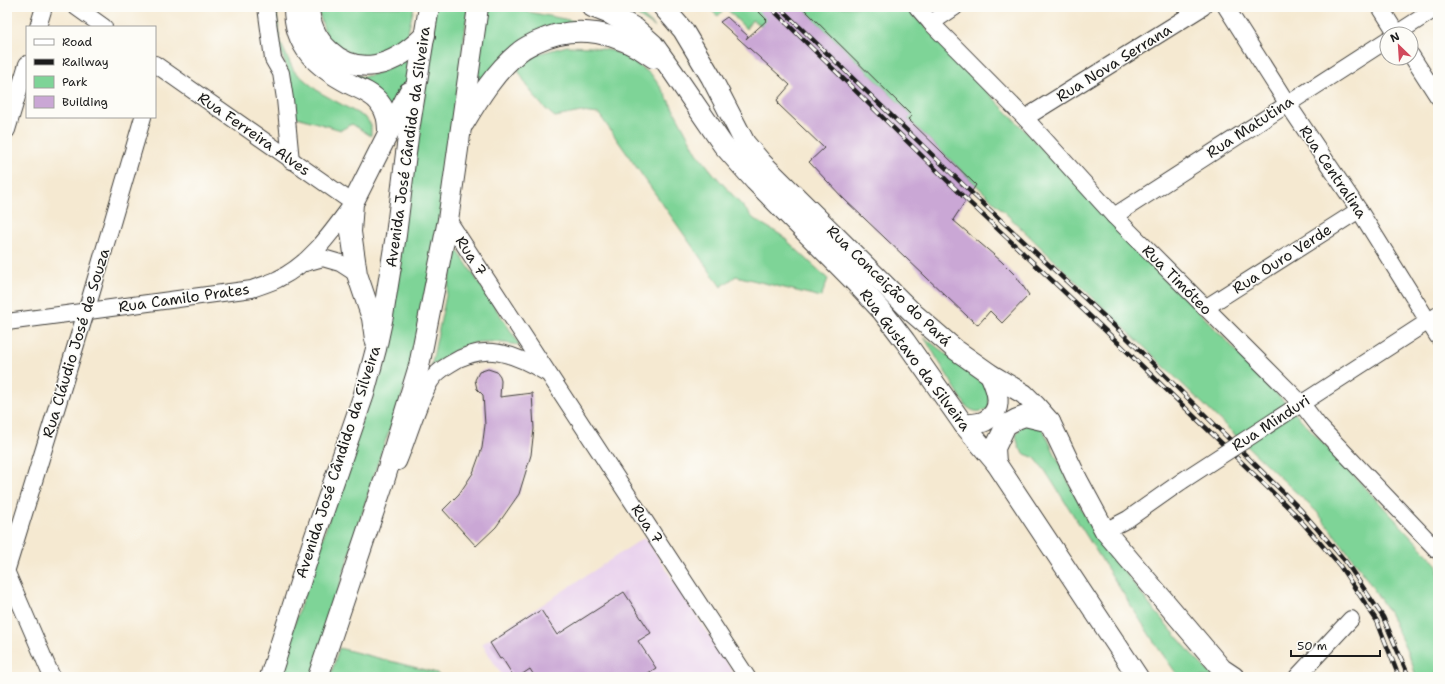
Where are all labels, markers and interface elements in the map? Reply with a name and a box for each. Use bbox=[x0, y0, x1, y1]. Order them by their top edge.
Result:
street label: Rua Nova Serrana bbox=[1053, 19, 1176, 106]
street label: Avenida José Cândido da Silveira bbox=[381, 25, 435, 269]
legend bbox=[26, 26, 156, 118]
north arrow bbox=[1379, 26, 1419, 66]
text: N bbox=[1388, 29, 1402, 46]
text: Road bbox=[62, 34, 93, 50]
text: Railway bbox=[62, 54, 109, 70]
text: Park bbox=[62, 74, 88, 90]
street label: Rua Ferreira Alves bbox=[194, 88, 314, 180]
street label: Rua Matutina bbox=[1203, 91, 1298, 163]
text: Building bbox=[62, 94, 108, 110]
street label: Rua Centralina bbox=[1295, 122, 1372, 223]
street label: Rua Ouro Verde bbox=[1229, 219, 1335, 299]
street label: Rua Conceição do Pará bbox=[822, 221, 956, 351]
street label: Rua 7 bbox=[451, 232, 491, 280]
street label: Rua Timóteo bbox=[1138, 241, 1216, 319]
street label: Rua Cláudio José de Souza bbox=[38, 245, 115, 440]
street label: Rua Camilo Prates bbox=[117, 279, 251, 317]
street label: Rua Gustavo da Silveira bbox=[855, 285, 975, 436]
street label: Avenida José Cândido da Silveira bbox=[291, 343, 385, 581]
street label: Rua Minduri bbox=[1228, 390, 1314, 456]
street label: Rua 7 bbox=[627, 500, 667, 548]
scale bar bbox=[1291, 632, 1380, 658]
text: 50 m bbox=[1297, 638, 1327, 654]

